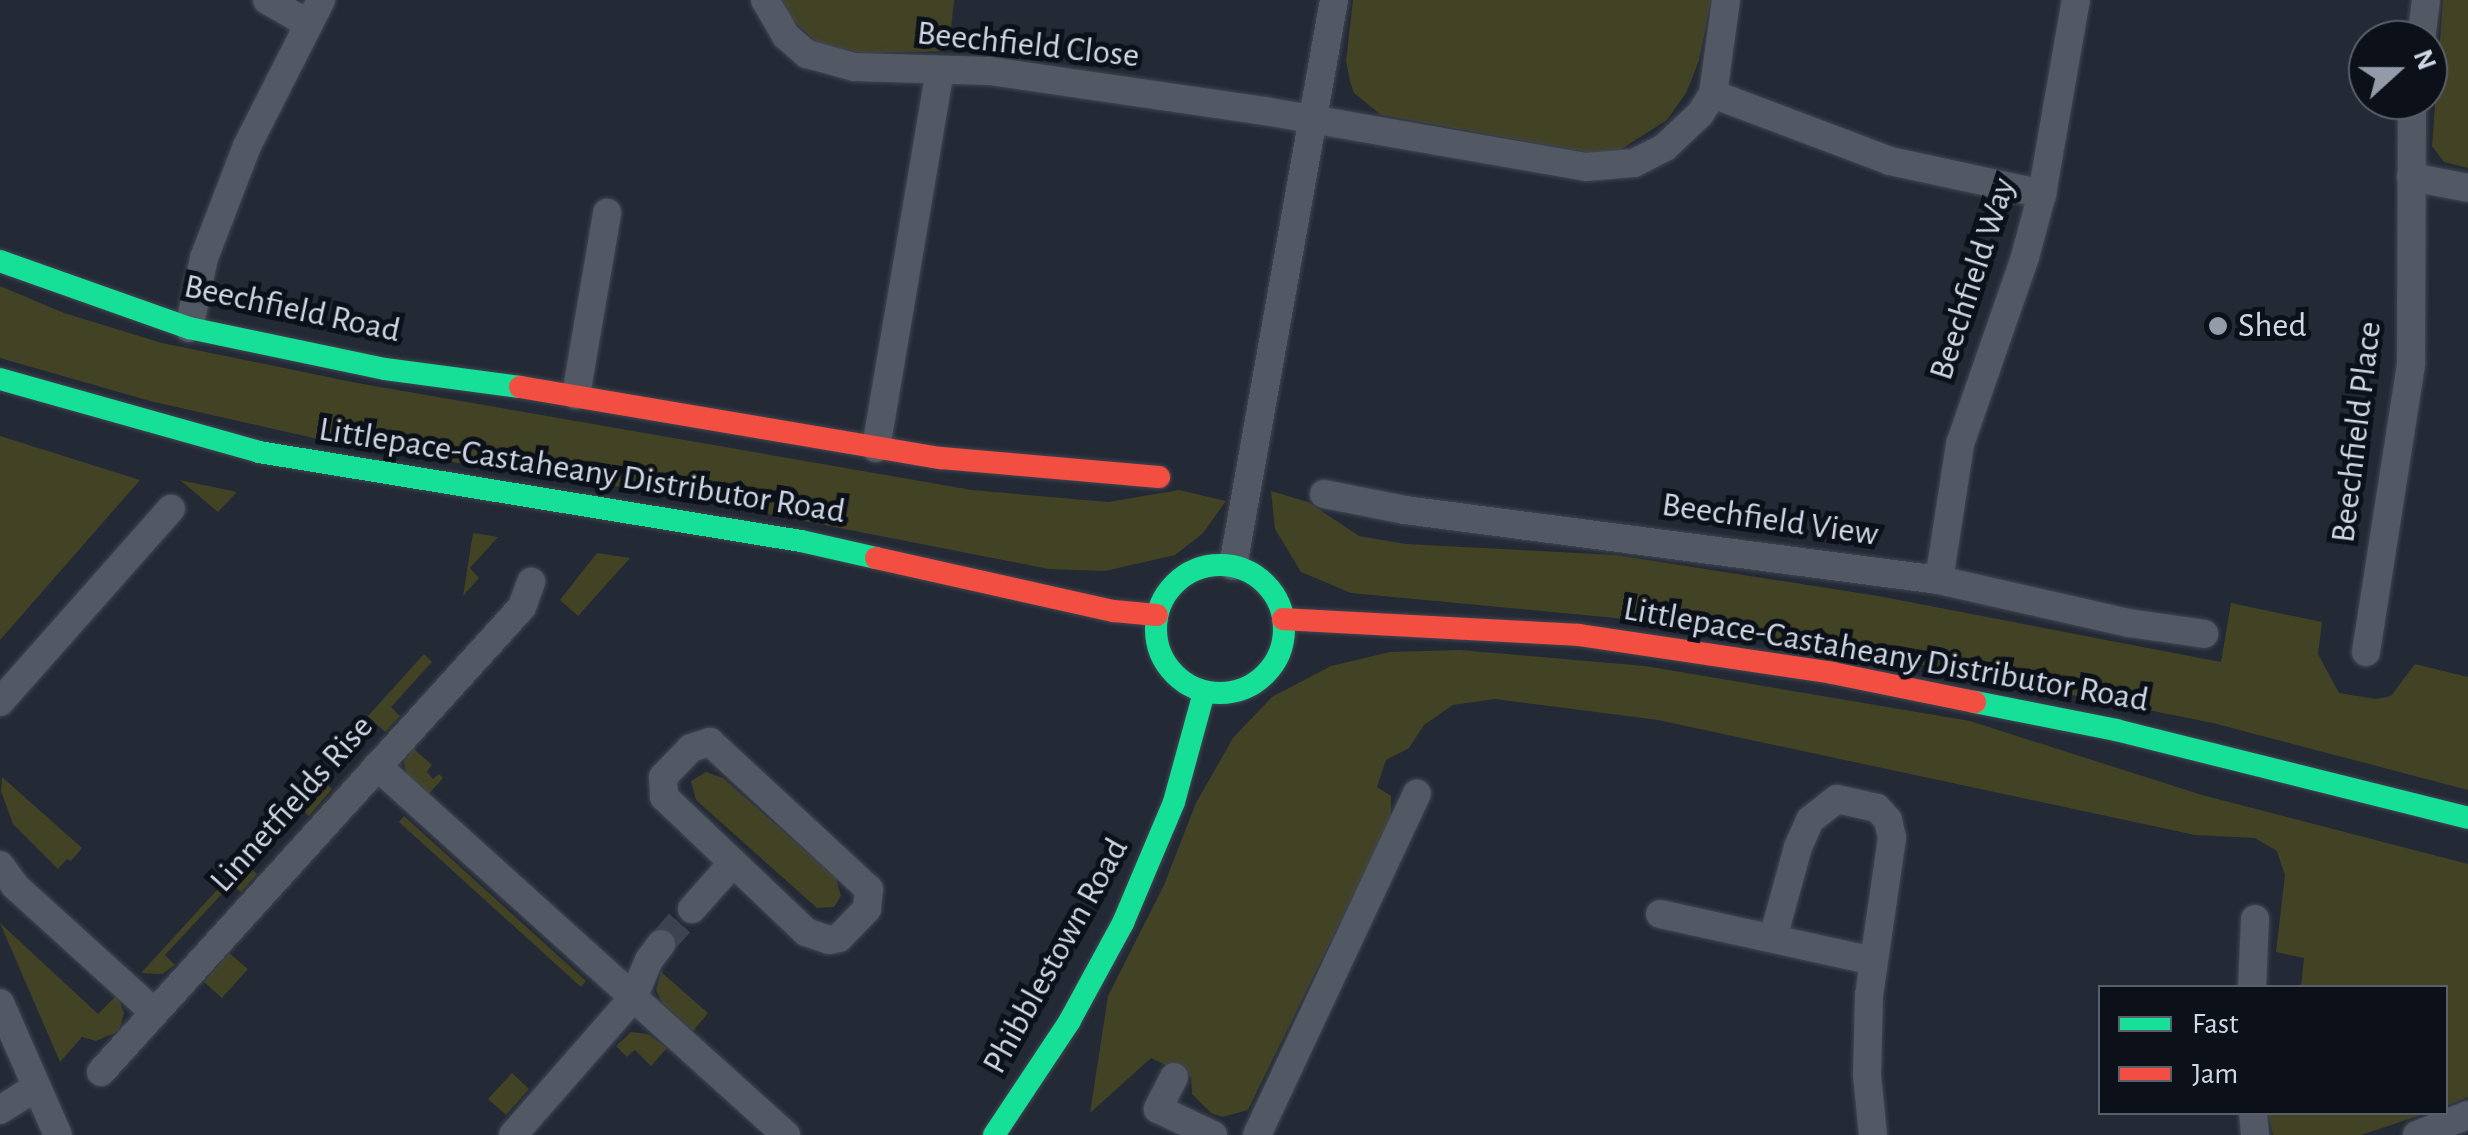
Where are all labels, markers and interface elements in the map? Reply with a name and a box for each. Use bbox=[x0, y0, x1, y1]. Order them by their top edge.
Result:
street label: Beechfield Close bbox=[915, 12, 1141, 78]
north arrow bbox=[2348, 20, 2448, 120]
text: N bbox=[2408, 46, 2441, 74]
street label: Beechfield Way bbox=[1921, 173, 2025, 385]
street label: Beechfield Road bbox=[180, 266, 404, 352]
place label: Shed bbox=[2238, 305, 2307, 347]
marker: Shed bbox=[2207, 315, 2229, 337]
street label: Beechfield Place bbox=[2323, 319, 2391, 545]
street label: Littlepace-Castaheany Distributor Road bbox=[316, 409, 848, 533]
street label: Beechfield View bbox=[1659, 484, 1881, 556]
street label: Littlepace-Castaheany Distributor Road bbox=[1620, 588, 2152, 722]
street label: Linnetfields Rise bbox=[201, 707, 383, 901]
street label: Phibblestown Road bbox=[974, 831, 1138, 1081]
legend bbox=[2098, 985, 2448, 1115]
text: Fast bbox=[2192, 1009, 2239, 1039]
text: Jam bbox=[2192, 1059, 2238, 1089]

